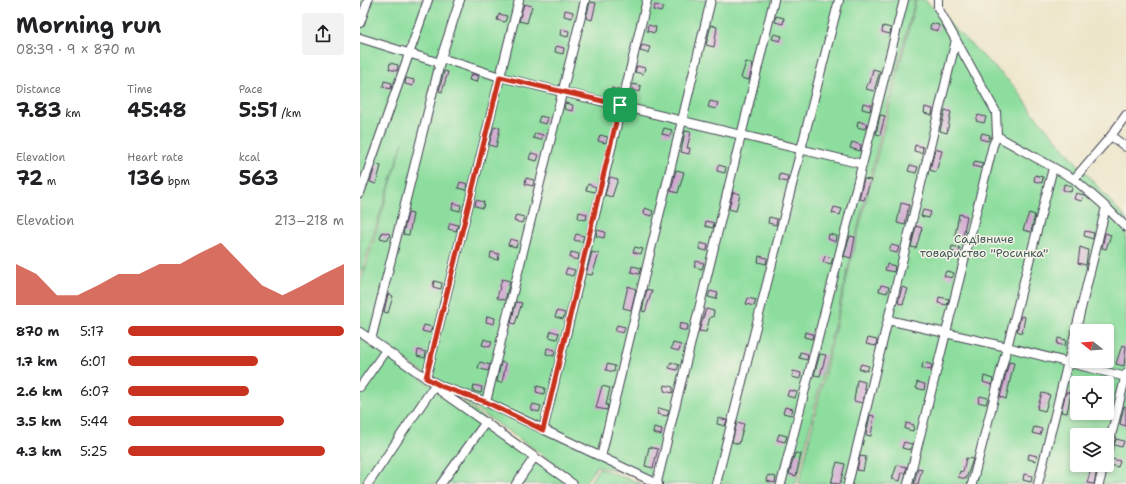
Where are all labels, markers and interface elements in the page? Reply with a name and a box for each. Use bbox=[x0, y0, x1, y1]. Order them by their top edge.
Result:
text: Morning run bbox=[16, 11, 161, 40]
button: share bbox=[302, 13, 344, 55]
text: 08:39 · 9 × 870 m bbox=[16, 41, 135, 58]
text: Distance bbox=[16, 82, 61, 97]
text: Time bbox=[127, 82, 153, 97]
text: Pace bbox=[239, 82, 263, 97]
pin bbox=[603, 88, 637, 122]
icon: arrive bbox=[609, 94, 631, 116]
text: 7.83 bbox=[16, 97, 61, 123]
text: 45:48 bbox=[127, 97, 187, 123]
text: 5:51 bbox=[239, 97, 278, 123]
text: km bbox=[61, 106, 81, 121]
text: /km bbox=[278, 106, 301, 121]
text: Elevation bbox=[16, 150, 65, 165]
text: Heart rate bbox=[127, 150, 183, 165]
text: kcal bbox=[239, 150, 260, 165]
text: 72 bbox=[16, 165, 43, 191]
text: 136 bbox=[127, 165, 164, 191]
text: 563 bbox=[239, 165, 279, 191]
text: m bbox=[43, 174, 56, 189]
text: bpm bbox=[164, 174, 190, 189]
text: Elevation bbox=[16, 212, 74, 229]
text: 213–218 m bbox=[274, 212, 344, 229]
park label: Садівниче товариство "Росинка" bbox=[920, 231, 1048, 261]
text: 870 m bbox=[16, 323, 59, 340]
text: 5:17 bbox=[80, 323, 104, 340]
north arrow bbox=[1070, 324, 1114, 368]
map controls bbox=[1070, 324, 1114, 472]
text: 1.7 km bbox=[16, 353, 57, 370]
text: 6:01 bbox=[80, 353, 106, 370]
button: locate bbox=[1070, 376, 1114, 420]
text: 2.6 km bbox=[16, 383, 62, 400]
text: 6:07 bbox=[80, 383, 109, 400]
text: 3.5 km bbox=[16, 413, 61, 430]
text: 5:44 bbox=[80, 413, 108, 430]
button: layers bbox=[1070, 428, 1114, 472]
text: 4.3 km bbox=[16, 443, 62, 460]
text: 5:25 bbox=[80, 443, 107, 460]

